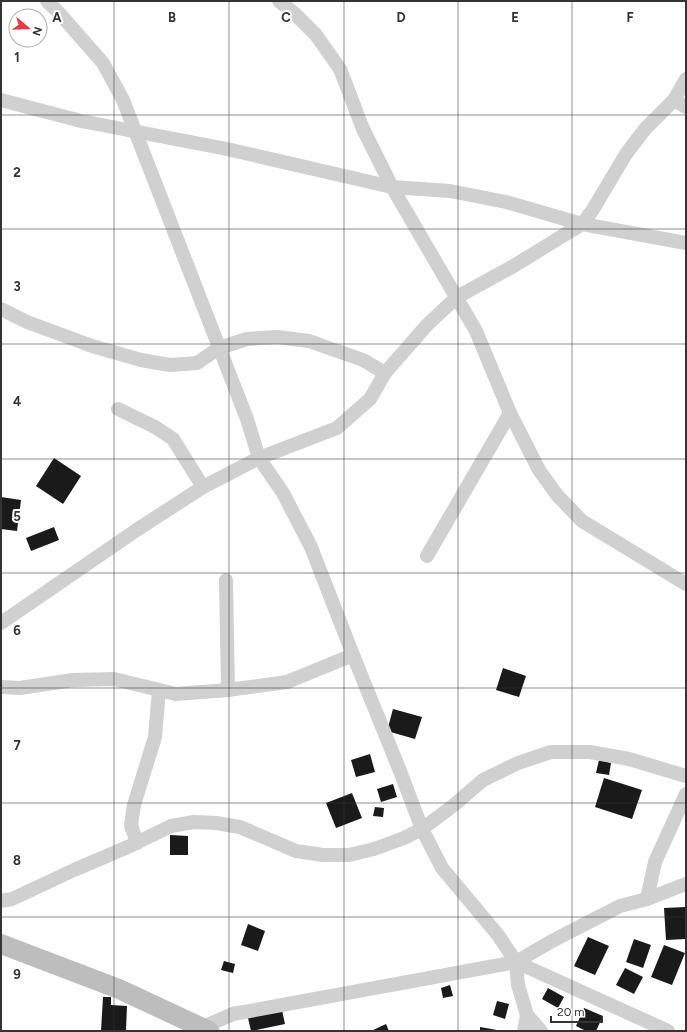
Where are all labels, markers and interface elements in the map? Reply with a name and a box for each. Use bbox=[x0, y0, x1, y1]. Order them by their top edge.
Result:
north arrow bbox=[8, 8, 48, 48]
text: A bbox=[52, 10, 62, 25]
text: B bbox=[168, 10, 176, 25]
text: C bbox=[281, 10, 291, 25]
text: D bbox=[396, 10, 406, 25]
text: E bbox=[511, 10, 519, 25]
text: F bbox=[626, 10, 634, 25]
text: N bbox=[29, 25, 45, 37]
text: 1 bbox=[14, 50, 20, 65]
text: 2 bbox=[13, 165, 21, 180]
text: 3 bbox=[13, 279, 21, 294]
text: 4 bbox=[13, 394, 21, 409]
text: 5 bbox=[13, 509, 21, 524]
text: 6 bbox=[13, 623, 21, 638]
text: 7 bbox=[13, 738, 21, 753]
text: 8 bbox=[13, 853, 21, 868]
text: 9 bbox=[13, 967, 21, 982]
scale bar bbox=[551, 998, 602, 1024]
text: 20 m bbox=[557, 1005, 585, 1019]

